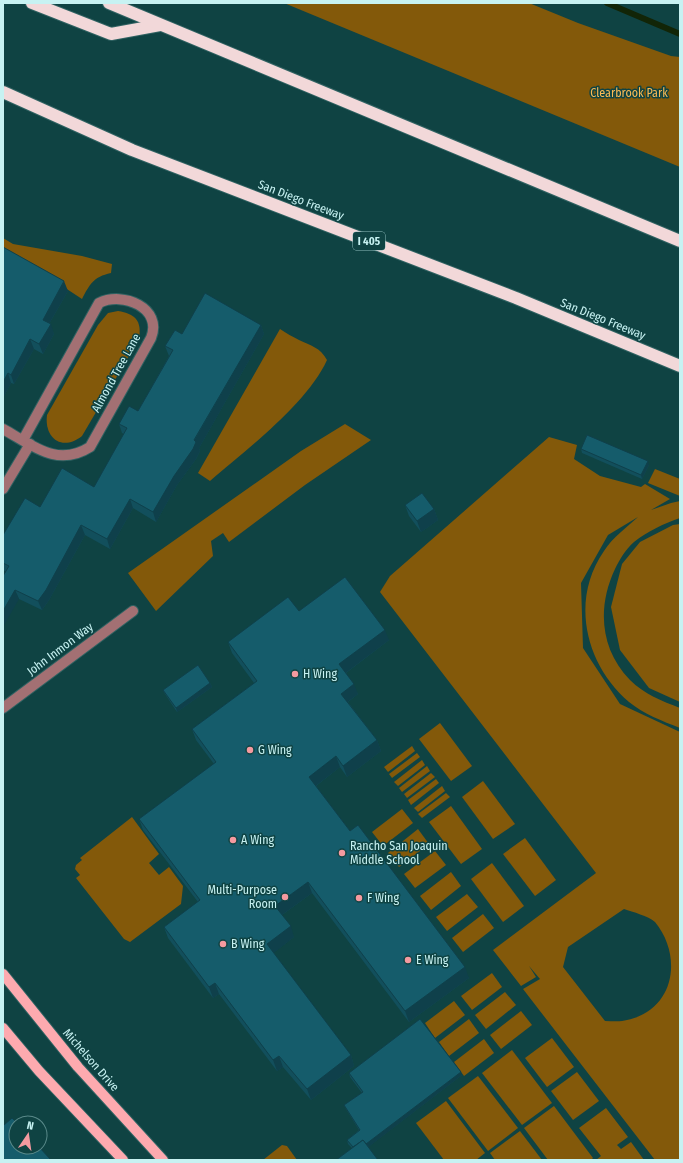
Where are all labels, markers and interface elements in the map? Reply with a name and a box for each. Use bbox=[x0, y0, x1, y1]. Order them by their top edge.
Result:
park label: Clearbrook Park bbox=[590, 86, 668, 100]
street label: San Diego Freeway bbox=[256, 177, 346, 223]
road number: I 405 bbox=[353, 232, 385, 250]
street label: San Diego Freeway bbox=[558, 296, 648, 343]
street label: Almond Tree Lane bbox=[89, 331, 143, 415]
street label: John Inmon Way bbox=[24, 619, 96, 678]
place label: H Wing bbox=[303, 667, 337, 681]
marker: H Wing bbox=[290, 669, 300, 679]
place label: G Wing bbox=[258, 743, 292, 757]
marker: G Wing bbox=[245, 745, 255, 755]
place label: A Wing bbox=[241, 833, 274, 847]
marker: A Wing bbox=[228, 835, 238, 845]
place label: Rancho San Joaquin Middle School bbox=[350, 839, 448, 867]
marker: Rancho San Joaquin Middle School bbox=[337, 848, 347, 858]
place label: Multi-Purpose Room bbox=[207, 883, 277, 911]
place label: F Wing bbox=[367, 891, 399, 905]
marker: Multi-Purpose Room bbox=[280, 892, 290, 902]
marker: F Wing bbox=[354, 893, 364, 903]
place label: B Wing bbox=[231, 937, 265, 951]
marker: B Wing bbox=[218, 939, 228, 949]
place label: E Wing bbox=[416, 953, 449, 967]
marker: E Wing bbox=[403, 955, 413, 965]
street label: Michelson Drive bbox=[60, 1026, 122, 1094]
north arrow bbox=[8, 1115, 48, 1155]
text: N bbox=[25, 1119, 35, 1133]

